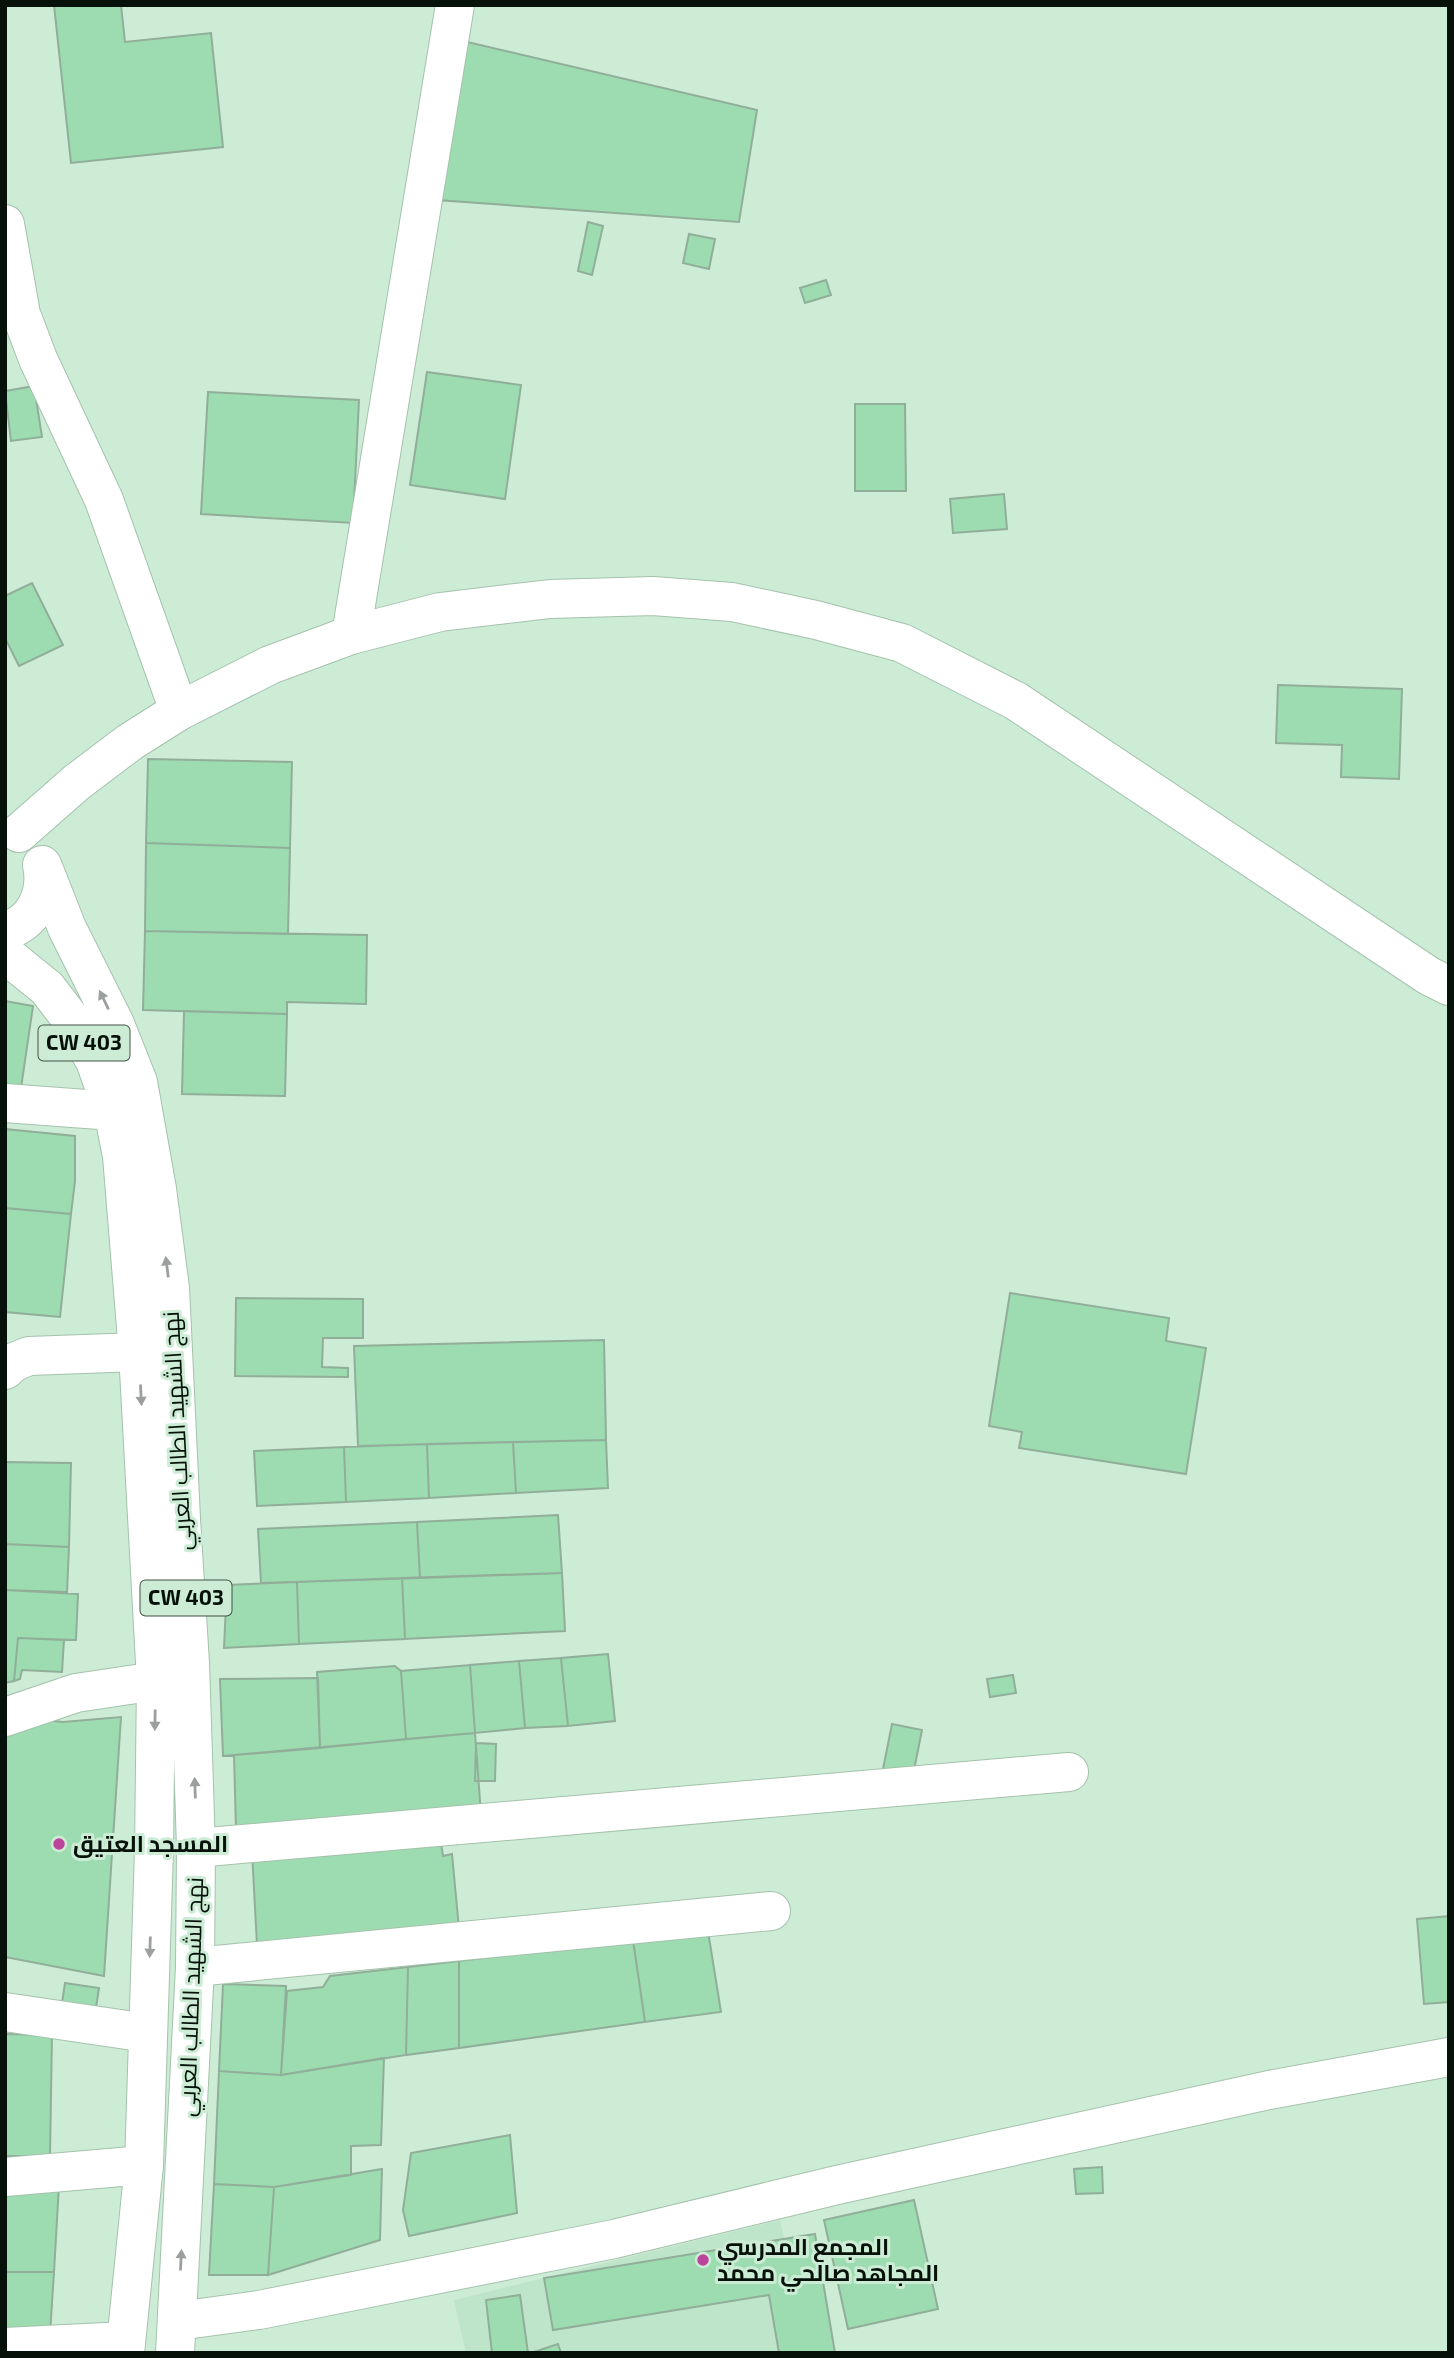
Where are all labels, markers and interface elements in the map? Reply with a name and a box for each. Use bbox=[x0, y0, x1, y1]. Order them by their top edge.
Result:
one-way arrow bbox=[98, 990, 109, 1010]
road number: CW 403 bbox=[38, 1026, 130, 1060]
one-way arrow bbox=[162, 1256, 173, 1278]
street label: نهج الشهيد الطالب العربي bbox=[156, 1310, 201, 1552]
one-way arrow bbox=[135, 1384, 146, 1406]
road number: CW 403 bbox=[140, 1580, 232, 1616]
one-way arrow bbox=[149, 1709, 161, 1731]
one-way arrow bbox=[189, 1777, 200, 1799]
place label: المسجد العتيق bbox=[73, 1829, 228, 1858]
marker: المسجد العتيق bbox=[51, 1836, 67, 1852]
street label: نهج الشهيد الطالب العربي bbox=[172, 1877, 213, 2117]
one-way arrow bbox=[144, 1937, 155, 1959]
place label: المجمع المدرسي المجاهد صالحي محمد bbox=[717, 2232, 939, 2292]
one-way arrow bbox=[175, 2249, 186, 2271]
marker: المجمع المدرسي المجاهد صالحي محمد bbox=[695, 2252, 711, 2268]

